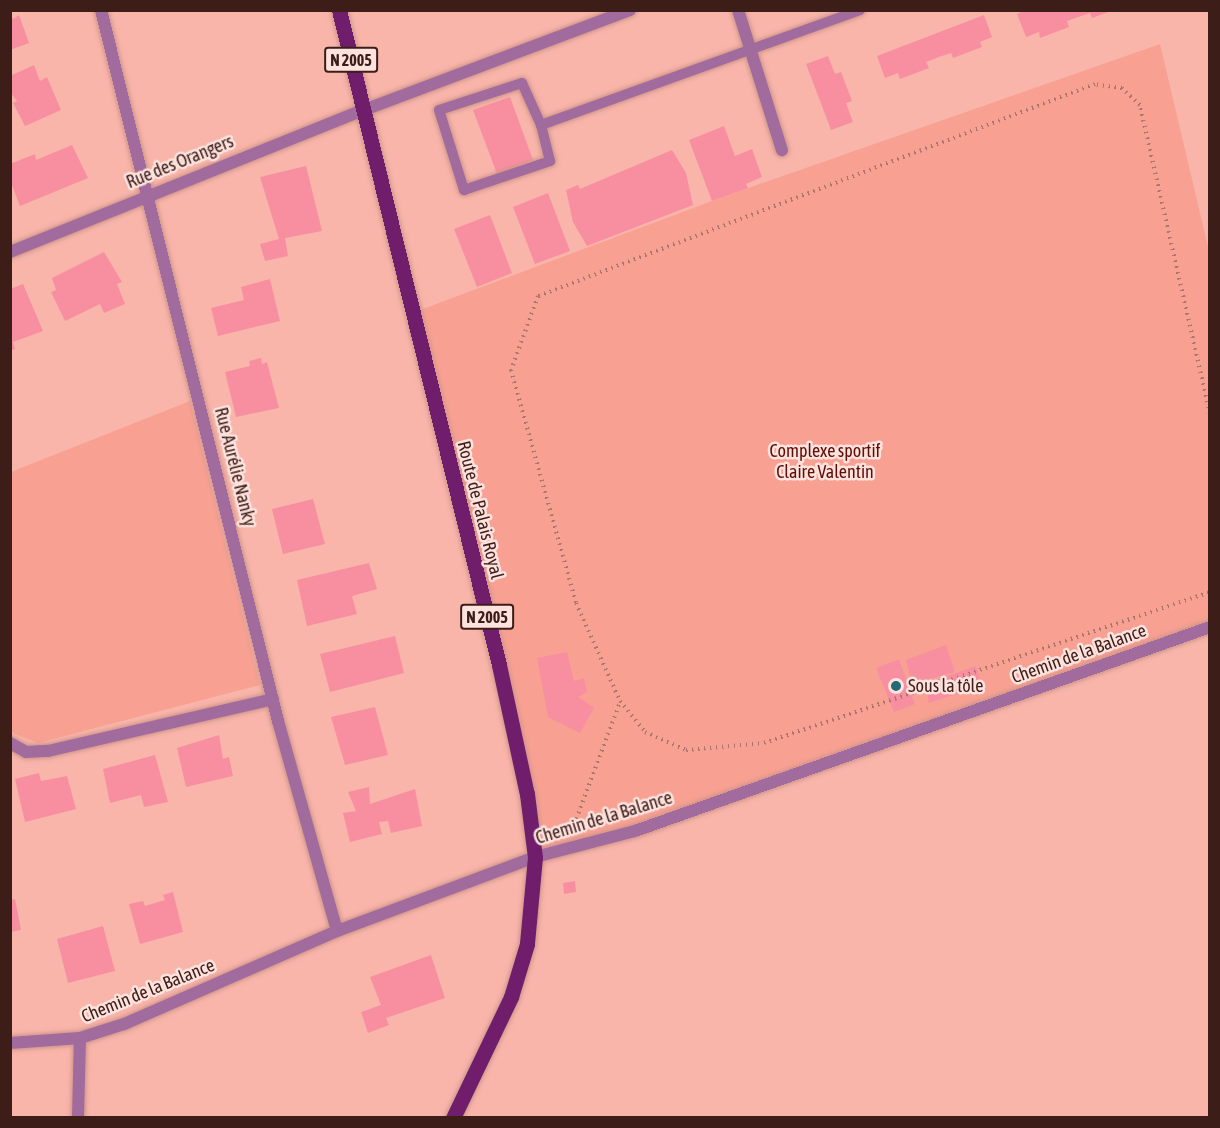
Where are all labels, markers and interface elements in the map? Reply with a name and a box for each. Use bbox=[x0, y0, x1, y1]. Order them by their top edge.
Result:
road number: N 2005 bbox=[324, 47, 378, 73]
street label: Rue des Orangers bbox=[123, 131, 237, 193]
street label: Rue Aurélie Nanky bbox=[210, 405, 260, 529]
street label: Route de Palais Royal bbox=[452, 439, 508, 581]
park label: Complexe sportif Claire Valentin bbox=[769, 441, 881, 484]
road number: N 2005 bbox=[460, 604, 514, 630]
street label: Chemin de la Balance bbox=[1009, 620, 1149, 688]
place label: Sous la tôle bbox=[908, 675, 983, 697]
marker: Sous la tôle bbox=[889, 679, 903, 693]
street label: Chemin de la Balance bbox=[533, 787, 675, 849]
street label: Chemin de la Balance bbox=[78, 954, 218, 1028]

